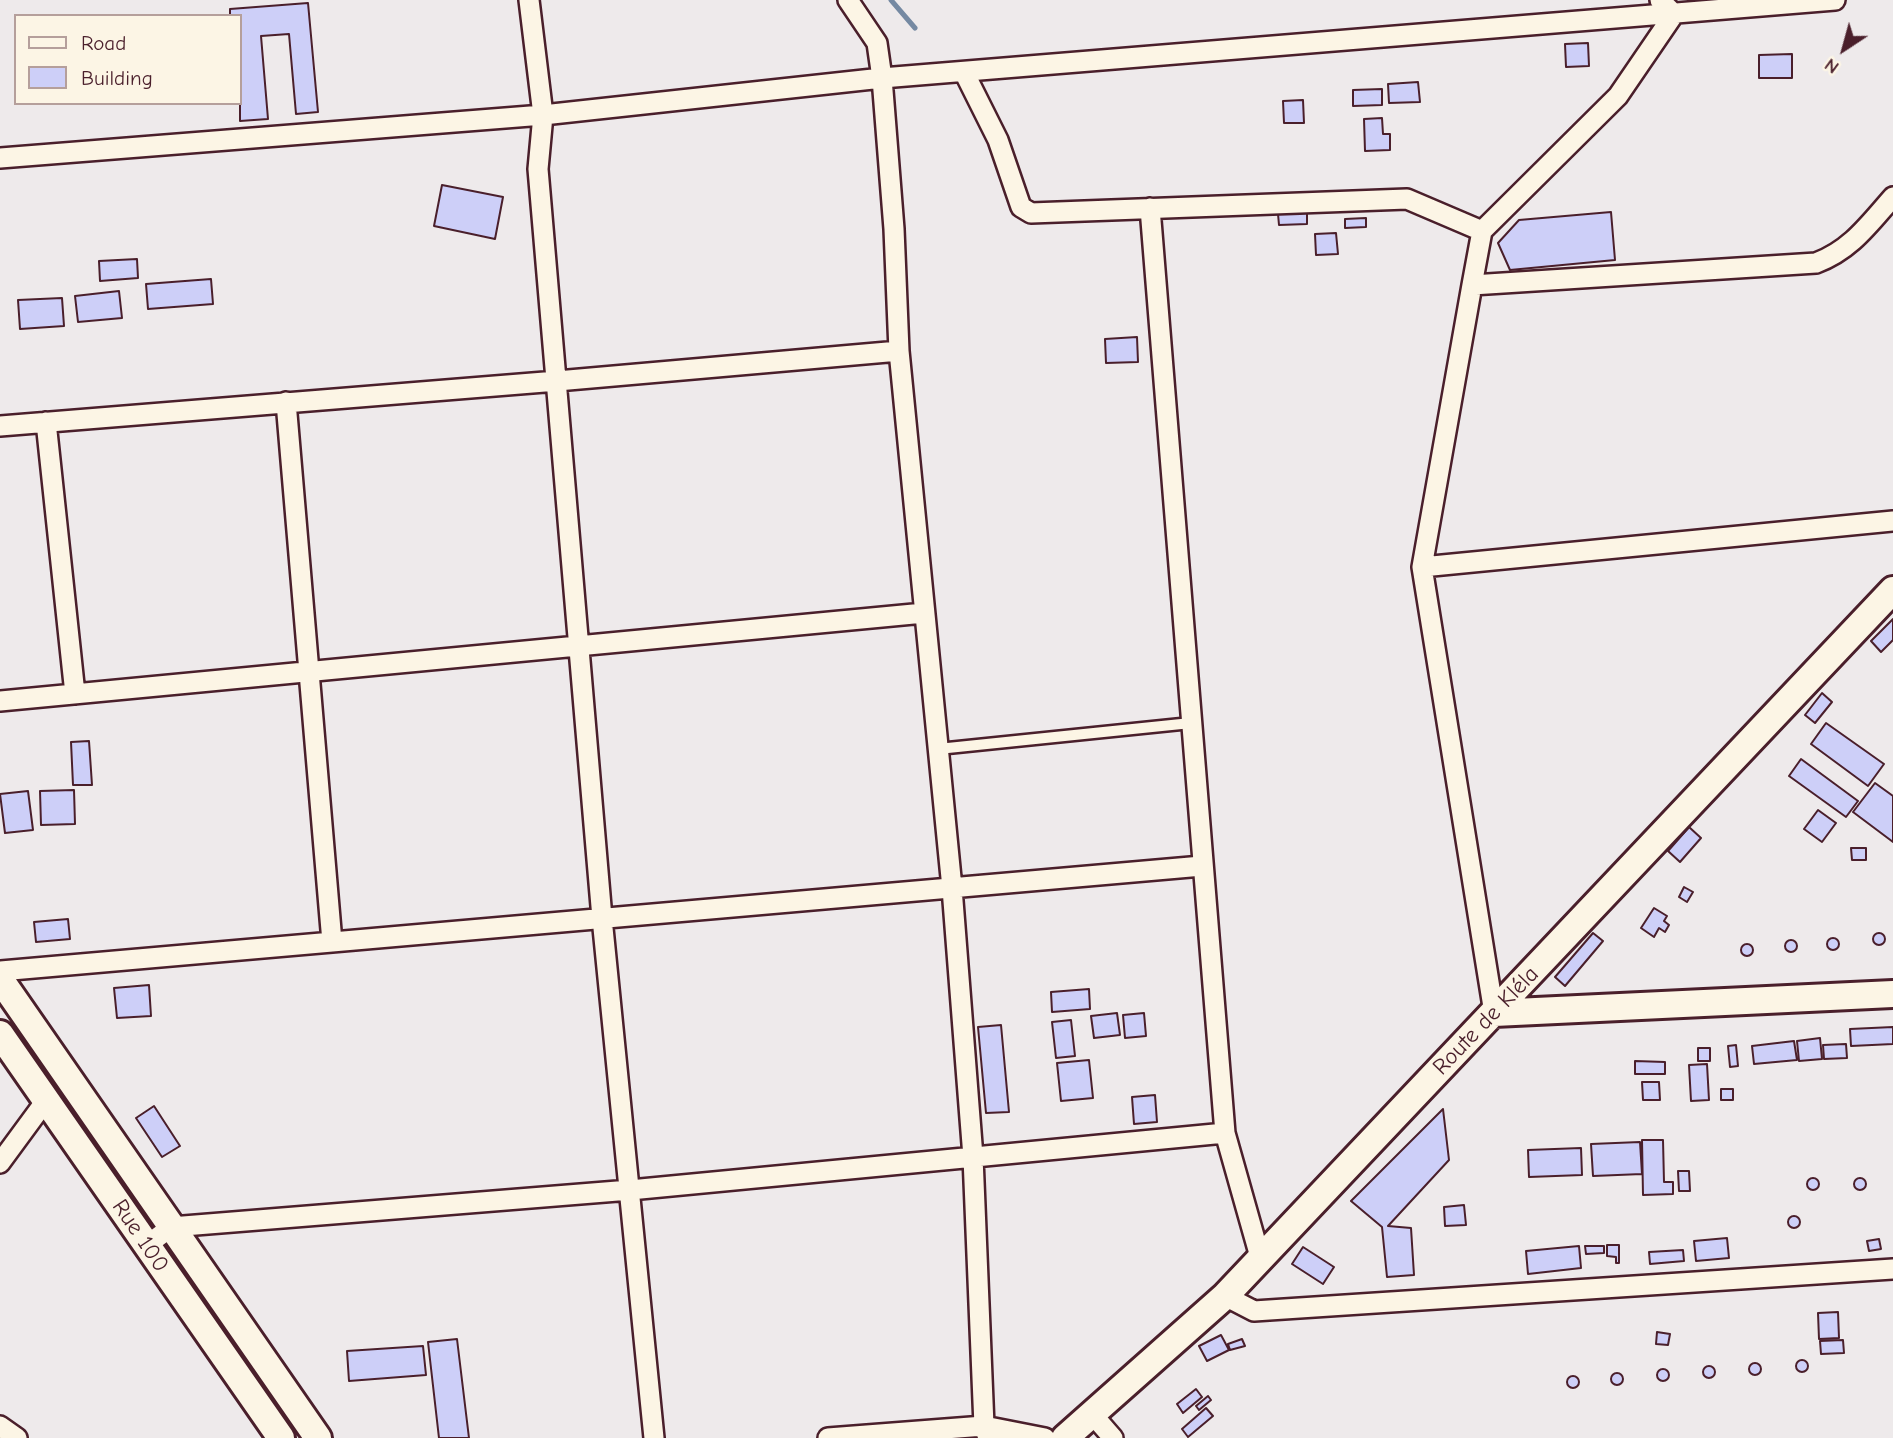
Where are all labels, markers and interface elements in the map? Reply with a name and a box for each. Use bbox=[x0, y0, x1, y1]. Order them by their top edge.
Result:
legend bbox=[14, 14, 242, 105]
north arrow bbox=[1809, 14, 1879, 84]
text: Road bbox=[81, 31, 126, 55]
text: N bbox=[1820, 53, 1843, 79]
text: Building bbox=[81, 66, 153, 90]
street label: Route de Kléla bbox=[1427, 961, 1545, 1081]
street label: Rue 100 bbox=[106, 1194, 174, 1278]

